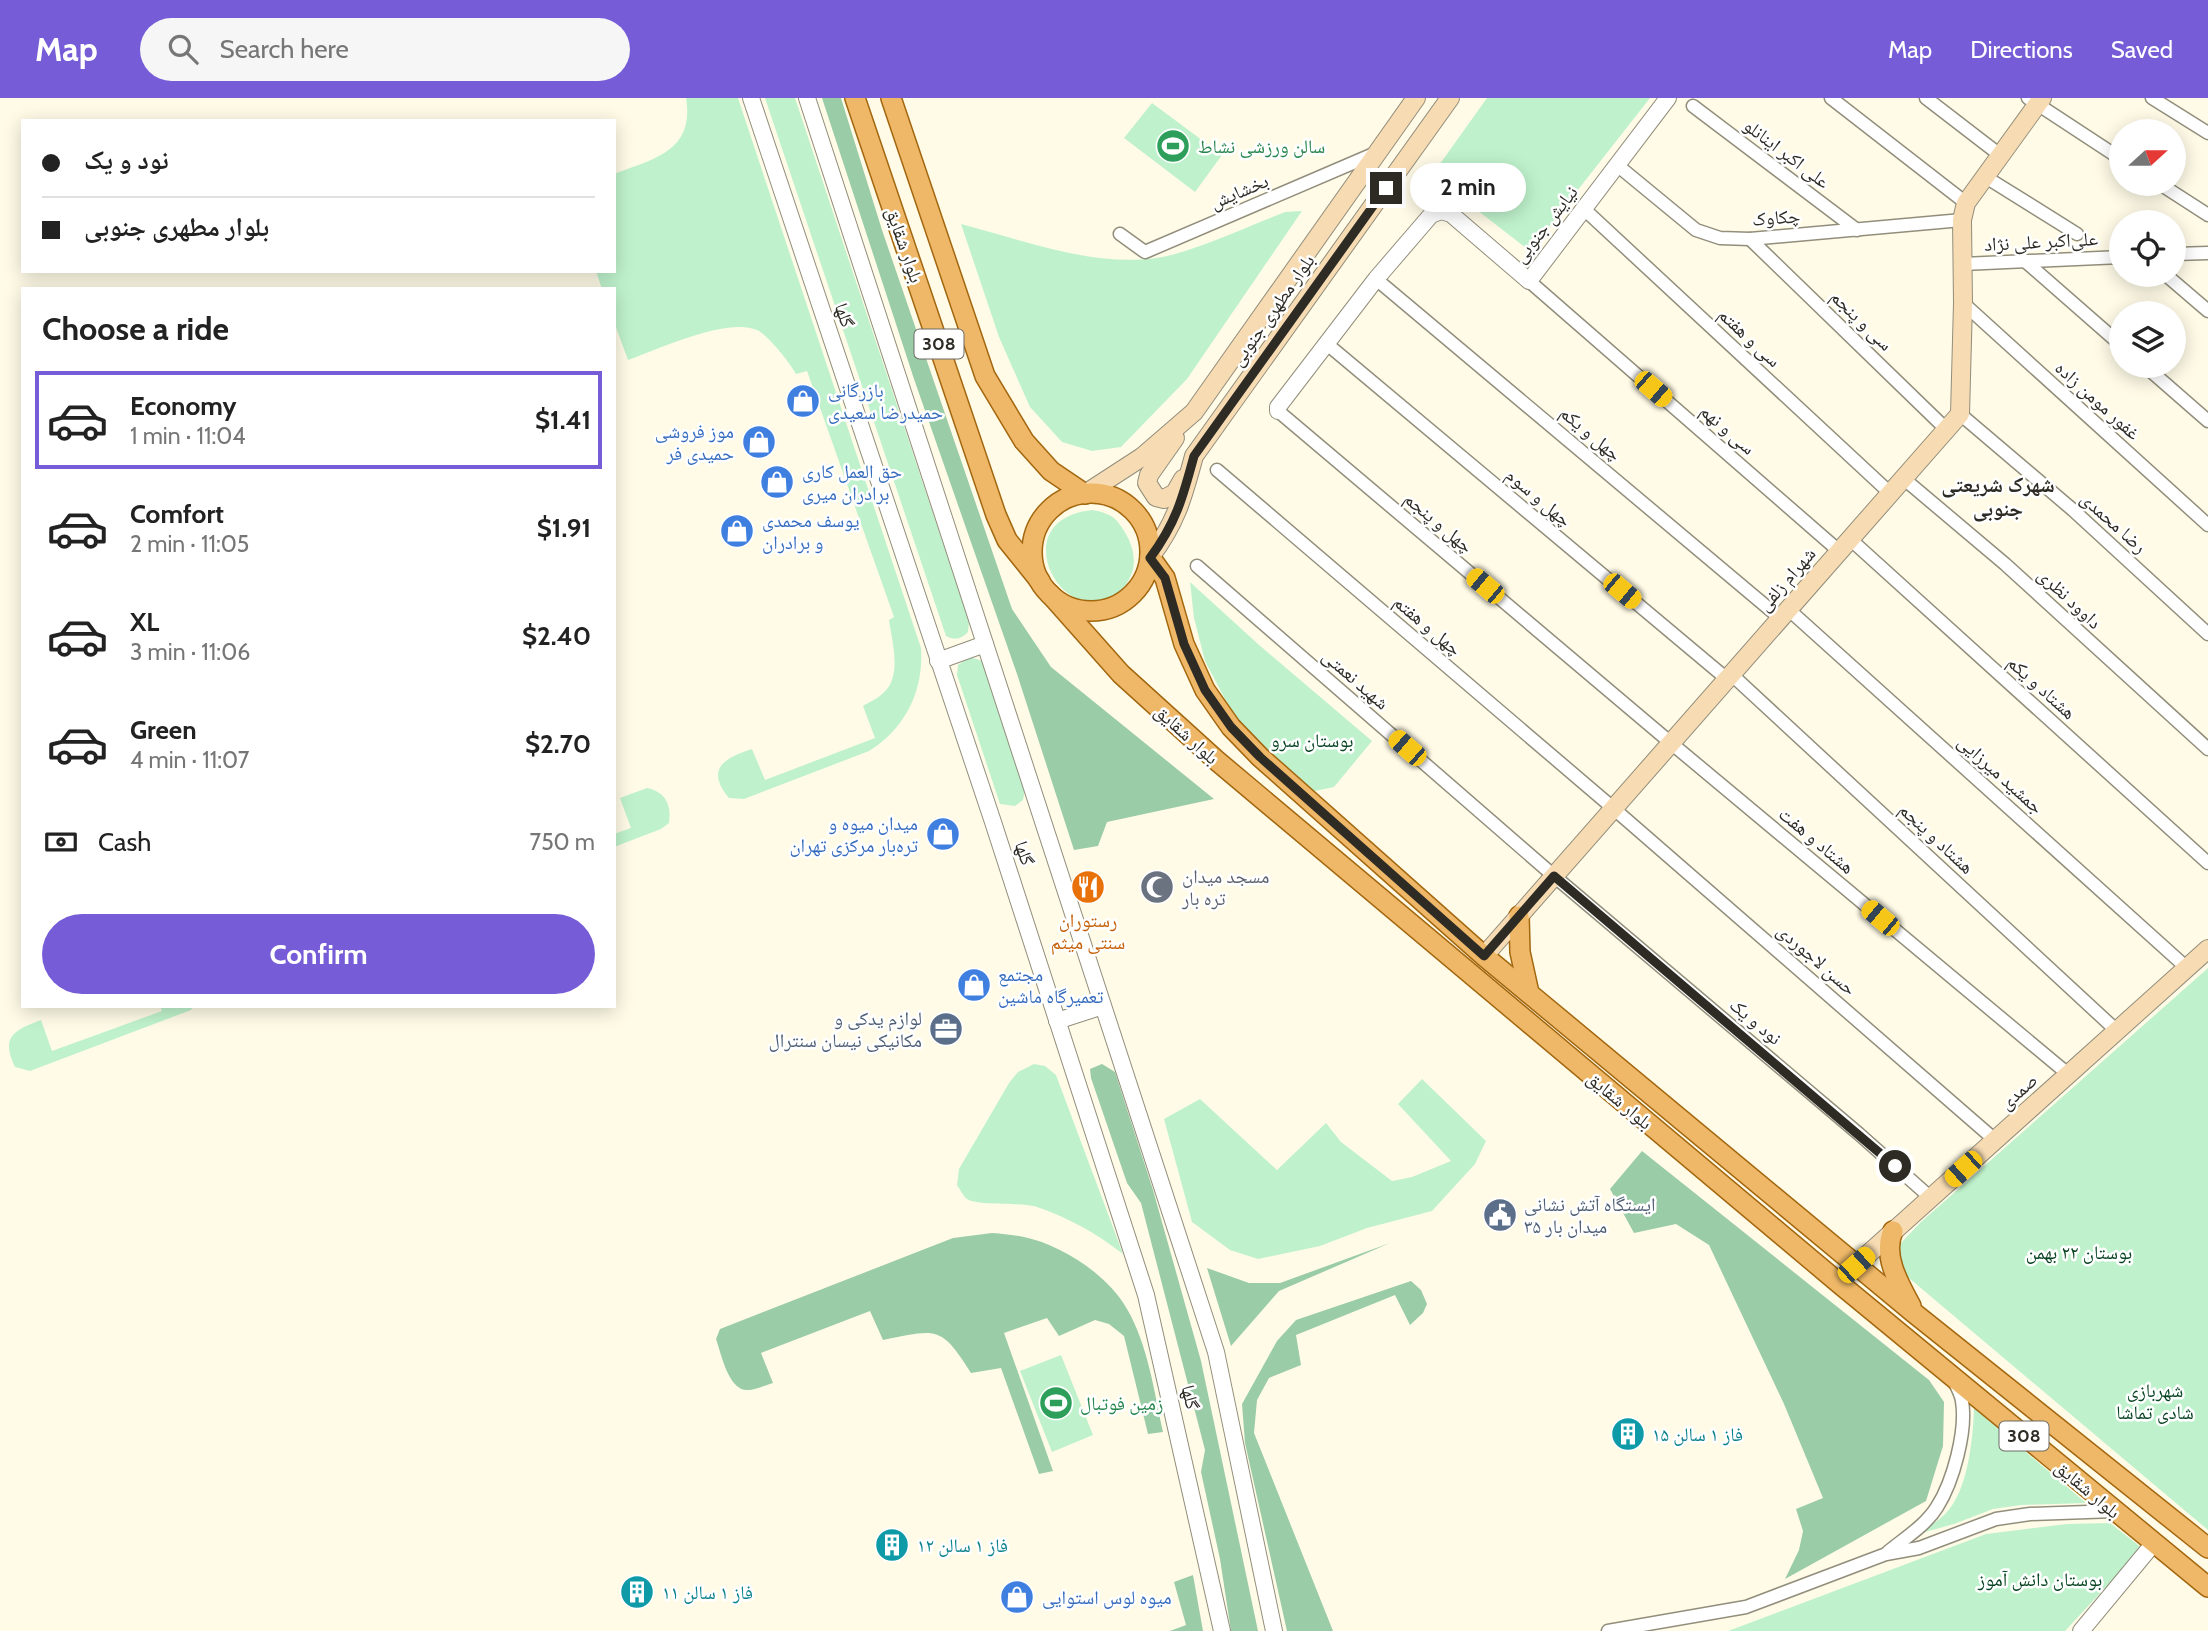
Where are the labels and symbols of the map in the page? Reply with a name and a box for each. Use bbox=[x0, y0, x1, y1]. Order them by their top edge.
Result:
street label: علی اکبر اینانلو bbox=[1739, 114, 1835, 193]
north arrow bbox=[2109, 119, 2186, 196]
sports icon: سالن ورزشی نشاط bbox=[1154, 127, 1192, 165]
place label: سالن ورزشی نشاط bbox=[1198, 135, 1325, 158]
callout: 2 min bbox=[1410, 164, 1526, 212]
street label: بخشایش bbox=[1207, 169, 1272, 214]
route end bbox=[1370, 172, 1402, 204]
street label: نیایش جنوبی bbox=[1508, 181, 1583, 268]
street label: بلوار شقایق bbox=[881, 204, 928, 286]
street label: چکاوک bbox=[1751, 204, 1801, 231]
street label: علی‌اکبر علی نژاد bbox=[1983, 227, 2099, 256]
street label: بلوار مطهری جنوبی bbox=[1225, 250, 1319, 371]
street label: سی و پنجم bbox=[1825, 285, 1898, 356]
street label: گلها bbox=[830, 300, 859, 331]
street label: سی و هفتم bbox=[1713, 303, 1786, 373]
road number: 308 bbox=[914, 330, 964, 358]
street label: غفور مومن زاده bbox=[2050, 356, 2145, 445]
car bbox=[1631, 367, 1676, 411]
place label: بازرگانی حمیدرضا سعیدی bbox=[828, 379, 943, 424]
shop icon: بازرگانی حمیدرضا سعیدی bbox=[784, 382, 822, 420]
street label: سی و نهم bbox=[1695, 399, 1760, 460]
street label: چهل و یکم bbox=[1555, 401, 1626, 467]
place label: موز فروشی حمیدی فر bbox=[655, 420, 734, 465]
shop icon: موز فروشی حمیدی فر bbox=[740, 423, 778, 461]
place label: حق العمل کاری برادران میری bbox=[802, 460, 902, 505]
shop icon: حق العمل کاری برادران میری bbox=[758, 463, 796, 501]
street label: چهل و سوم bbox=[1500, 463, 1576, 533]
district label: شهرک شریعتی جنوبی bbox=[1941, 472, 2055, 522]
street label: چهل و پنجم bbox=[1399, 487, 1478, 559]
street label: رضا محمدی bbox=[2076, 487, 2152, 558]
place label: یوسف محمدی و برادران bbox=[762, 509, 860, 554]
shop icon: یوسف محمدی و برادران bbox=[718, 512, 756, 550]
street label: شهرام زلفی bbox=[1752, 543, 1822, 617]
street label: داوود نظری bbox=[2033, 563, 2106, 634]
car bbox=[1463, 564, 1508, 608]
car bbox=[1600, 569, 1645, 613]
street label: چهل و هفتم bbox=[1388, 590, 1466, 661]
street label: شهید نعمتی bbox=[1318, 644, 1394, 715]
street label: هشتاد و یکم bbox=[2002, 651, 2081, 725]
street label: بلوار شقایق bbox=[1150, 700, 1223, 769]
car bbox=[1385, 726, 1430, 770]
park label: بوستان سرو bbox=[1271, 729, 1353, 752]
street label: جمشید میرزایی bbox=[1953, 730, 2048, 819]
street label: هشتاد و پنجم bbox=[1894, 798, 1979, 880]
street label: هشتاد و هفت bbox=[1774, 802, 1859, 879]
place label: میدان میوه و تره‌بار مرکزی تهران bbox=[789, 812, 918, 857]
shop icon: میدان میوه و تره‌بار مرکزی تهران bbox=[924, 815, 962, 853]
street label: گلها bbox=[1010, 838, 1039, 869]
place label: مسجد میدان تره بار bbox=[1181, 865, 1269, 910]
restaurant icon: رستوران سنتی میثم bbox=[1069, 868, 1107, 906]
mosque icon: مسجد میدان تره بار bbox=[1138, 868, 1176, 906]
car bbox=[1858, 896, 1903, 940]
place label: رستوران سنتی میثم bbox=[1051, 909, 1125, 955]
street label: حسن لاجوردی bbox=[1772, 919, 1861, 1000]
place label: مجتمع تعمیرگاه ماشین bbox=[998, 963, 1104, 1008]
shop icon: مجتمع تعمیرگاه ماشین bbox=[955, 966, 993, 1004]
street label: نود و یک bbox=[1725, 993, 1786, 1050]
place label: لوازم یدکی و مکانیکی نیسان سنترال bbox=[768, 1007, 922, 1052]
office icon: لوازم یدکی و مکانیکی نیسان سنترال bbox=[927, 1010, 965, 1048]
street label: بلوار شقایق bbox=[1582, 1066, 1657, 1134]
street label: صمدی bbox=[1994, 1068, 2042, 1114]
car bbox=[1941, 1147, 1986, 1191]
route start bbox=[1879, 1150, 1911, 1182]
place label: ایستگاه آتش نشانی ۳۵ میدان بار bbox=[1524, 1193, 1656, 1238]
public building icon: ایستگاه آتش نشانی ۳۵ میدان بار bbox=[1481, 1196, 1519, 1234]
park label: بوستان ۲۲ بهمن bbox=[2026, 1241, 2132, 1264]
car bbox=[1834, 1243, 1879, 1287]
park label: شهربازی شادی تماشا bbox=[2116, 1379, 2194, 1424]
street label: گلها bbox=[1177, 1383, 1204, 1412]
sports icon: زمین فوتبال bbox=[1037, 1384, 1075, 1422]
place label: زمین فوتبال bbox=[1080, 1392, 1163, 1415]
building icon: فاز ۱ سالن ۱۵ bbox=[1609, 1415, 1647, 1453]
road number: 308 bbox=[2000, 1422, 2048, 1450]
place label: فاز ۱ سالن ۱۵ bbox=[1652, 1423, 1743, 1446]
street label: بلوار شقایق bbox=[2050, 1455, 2125, 1523]
building icon: فاز ۱ سالن ۱۲ bbox=[873, 1526, 911, 1564]
place label: فاز ۱ سالن ۱۲ bbox=[917, 1534, 1008, 1557]
park label: بوستان دانش آموز bbox=[1977, 1568, 2102, 1591]
building icon: فاز ۱ سالن ۱۱ bbox=[618, 1573, 656, 1611]
shop icon: میوه لوس استوایی bbox=[998, 1578, 1036, 1616]
place label: فاز ۱ سالن ۱۱ bbox=[662, 1581, 753, 1604]
place label: میوه لوس استوایی bbox=[1042, 1586, 1172, 1609]

